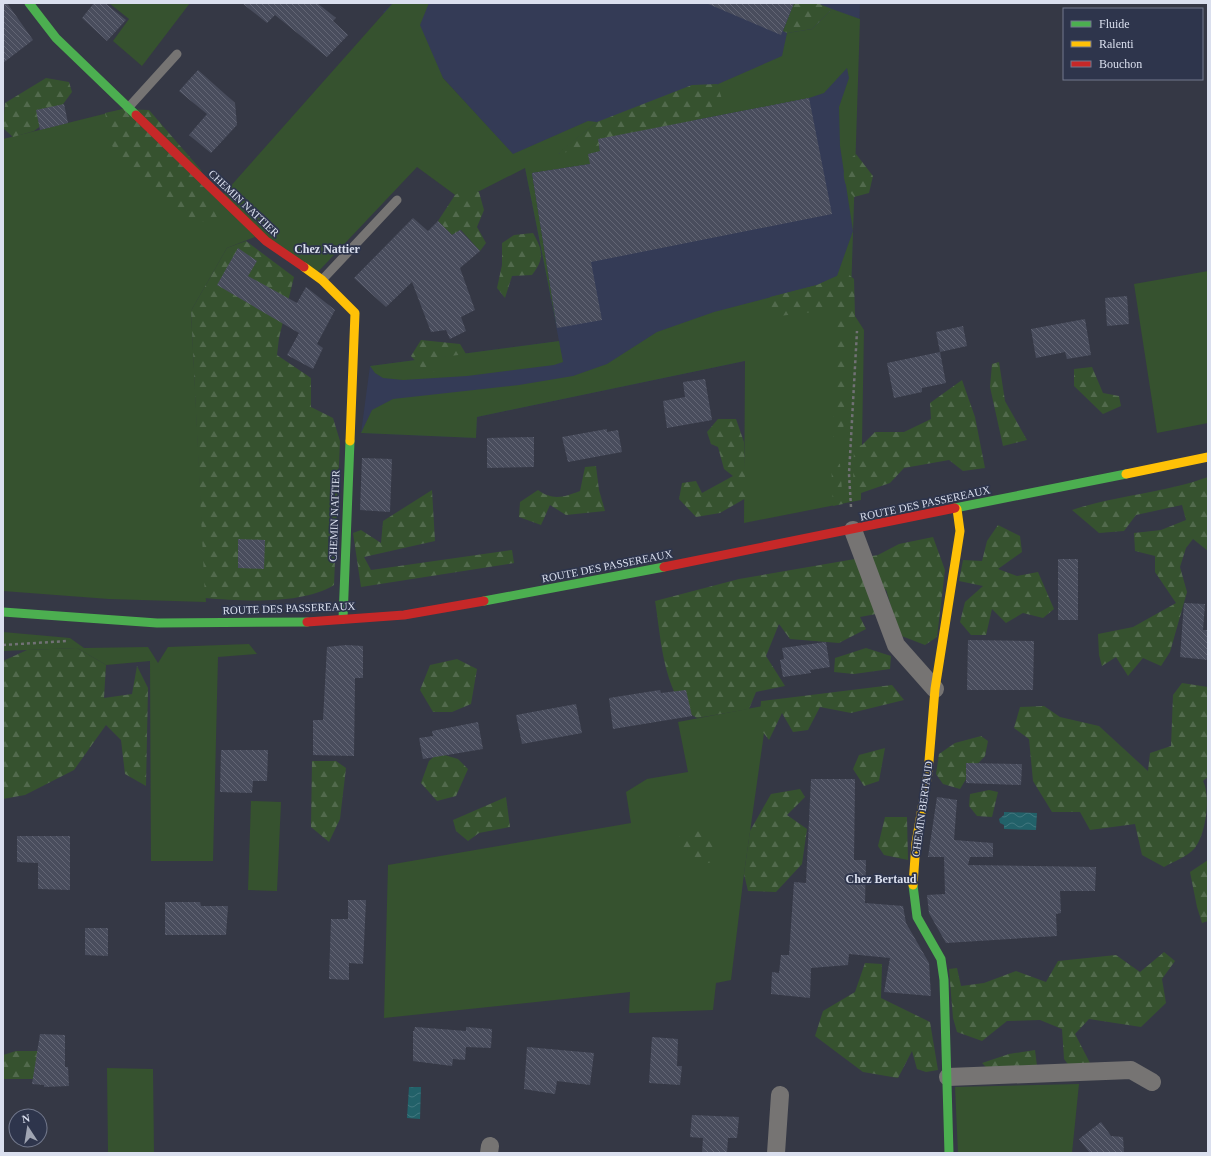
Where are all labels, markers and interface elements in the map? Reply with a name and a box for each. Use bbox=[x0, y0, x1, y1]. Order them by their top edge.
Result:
legend bbox=[1063, 8, 1203, 80]
text: Fluide bbox=[1099, 17, 1130, 31]
text: Ralenti bbox=[1099, 37, 1134, 51]
text: Bouchon bbox=[1099, 57, 1142, 71]
street label: CHEMIN NATTIER bbox=[206, 167, 282, 239]
district label: Chez Nattier bbox=[294, 242, 360, 256]
street label: CHEMIN NATTIER bbox=[326, 469, 342, 562]
street label: ROUTE DES PASSEREAUX bbox=[859, 483, 991, 523]
street label: ROUTE DES PASSEREAUX bbox=[541, 547, 673, 585]
street label: ROUTE DES PASSEREAUX bbox=[222, 600, 356, 616]
street label: CHEMIN BERTAUD bbox=[909, 760, 935, 858]
district label: Chez Bertaud bbox=[846, 872, 917, 886]
north arrow bbox=[8, 1108, 48, 1148]
text: N bbox=[21, 1112, 31, 1125]

